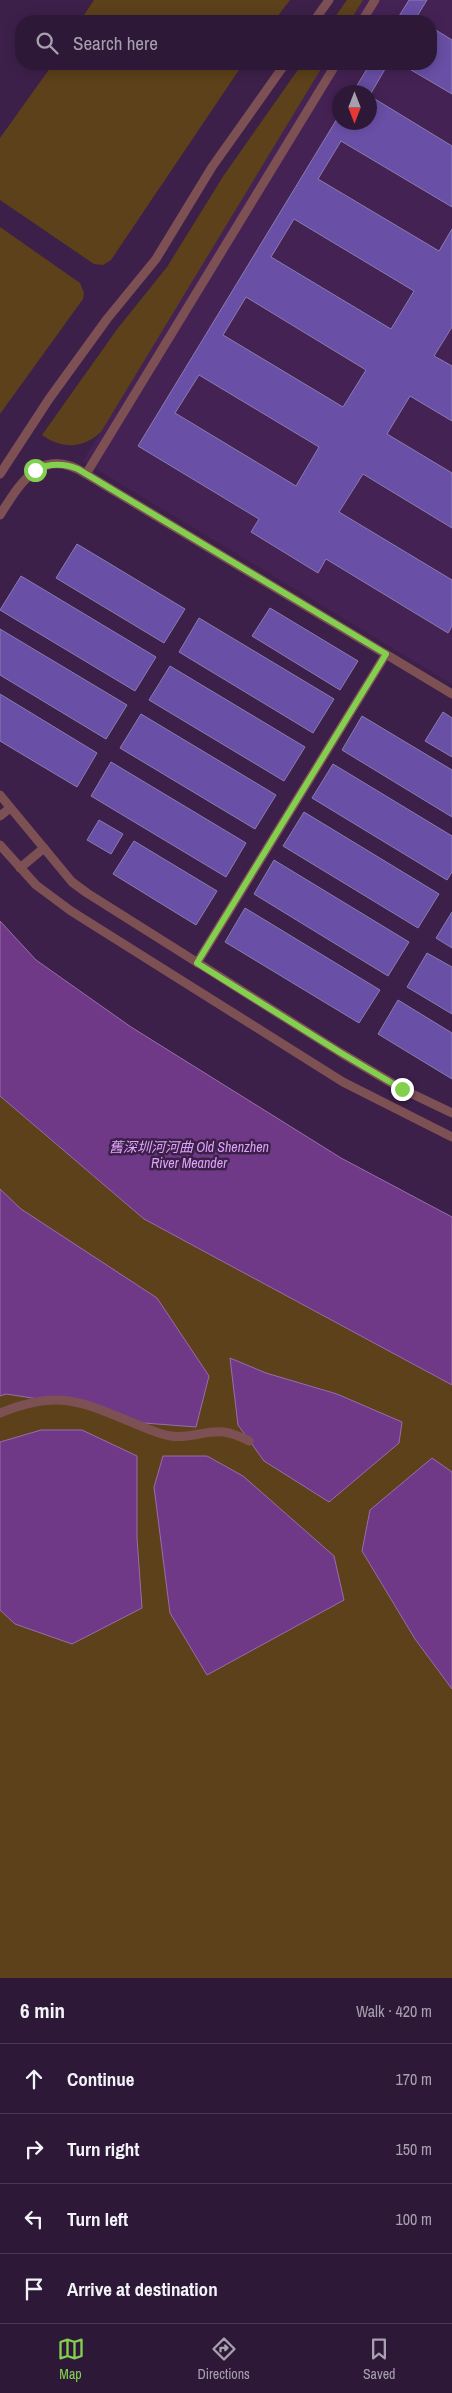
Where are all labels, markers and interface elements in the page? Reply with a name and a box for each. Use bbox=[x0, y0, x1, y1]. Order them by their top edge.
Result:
search box bbox=[15, 15, 437, 70]
icon: search bbox=[33, 29, 61, 57]
text: Search here bbox=[73, 30, 158, 56]
north arrow bbox=[332, 85, 377, 130]
route start bbox=[24, 459, 47, 482]
route end bbox=[391, 1078, 414, 1101]
water label: 舊深圳河河曲 Old Shenzhen River Meander bbox=[109, 1138, 269, 1172]
text: 6 min bbox=[20, 1996, 65, 2025]
text: Walk · 420 m bbox=[356, 2000, 432, 2022]
icon: ahead bbox=[20, 2065, 48, 2093]
text: Continue bbox=[67, 2066, 135, 2092]
text: 170 m bbox=[396, 2068, 432, 2090]
icon: right bbox=[20, 2135, 48, 2163]
text: Turn right bbox=[67, 2136, 139, 2162]
text: 150 m bbox=[396, 2138, 432, 2160]
icon: left bbox=[20, 2205, 48, 2233]
text: Turn left bbox=[67, 2206, 128, 2232]
text: 100 m bbox=[396, 2208, 432, 2230]
icon: arrive bbox=[20, 2275, 48, 2303]
text: Arrive at destination bbox=[67, 2276, 218, 2302]
tab: Map bbox=[57, 2335, 85, 2383]
tab: Directions bbox=[198, 2335, 250, 2383]
tab: Saved bbox=[363, 2335, 395, 2383]

